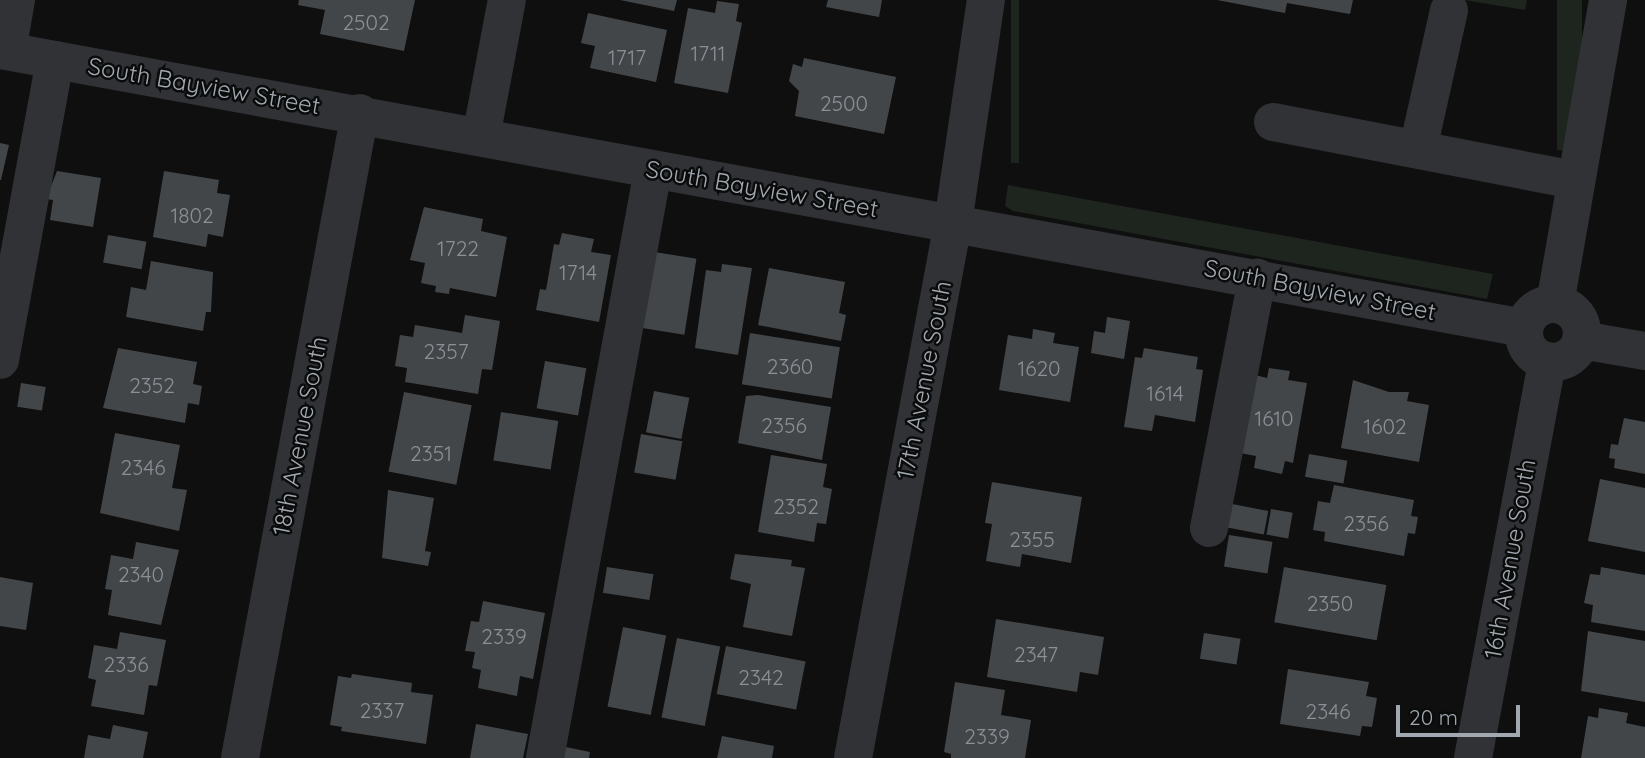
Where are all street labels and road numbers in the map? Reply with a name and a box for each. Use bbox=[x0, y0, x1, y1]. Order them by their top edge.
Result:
street label: South Bayview Street bbox=[86, 51, 322, 121]
street label: South Bayview Street bbox=[644, 154, 880, 224]
street label: South Bayview Street bbox=[1202, 253, 1438, 327]
street label: 17th Avenue South bbox=[891, 278, 957, 482]
street label: 18th Avenue South bbox=[267, 334, 333, 538]
street label: 16th Avenue South bbox=[1478, 457, 1542, 661]

